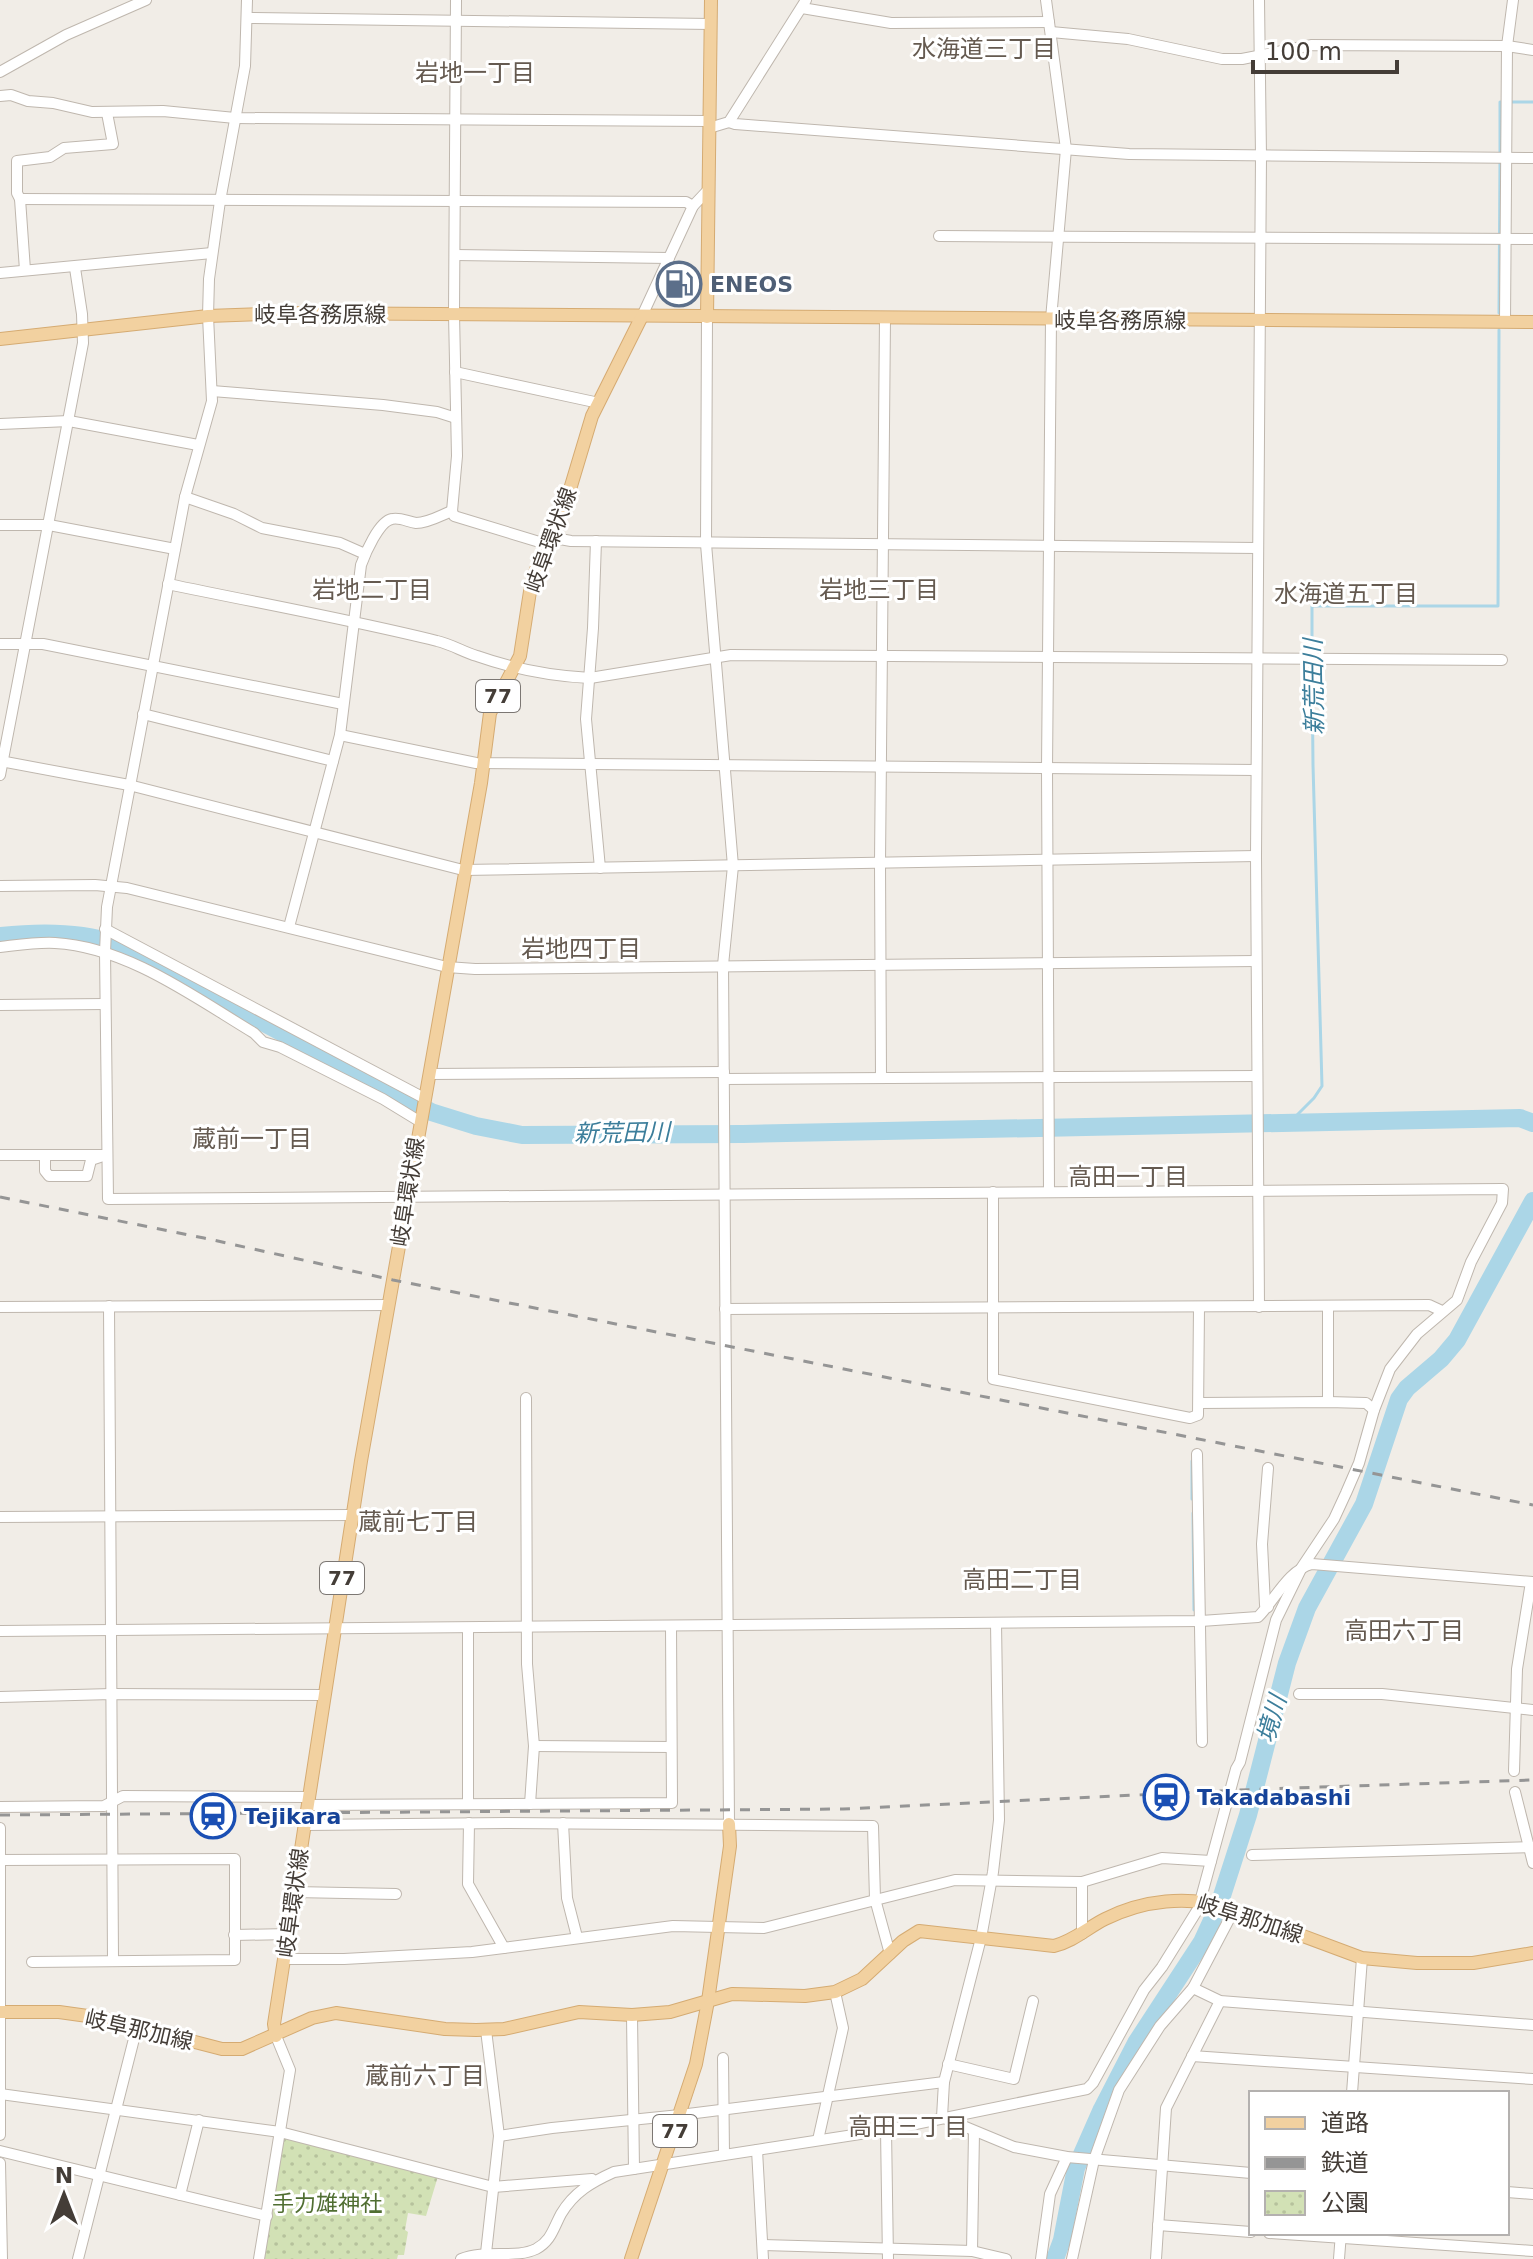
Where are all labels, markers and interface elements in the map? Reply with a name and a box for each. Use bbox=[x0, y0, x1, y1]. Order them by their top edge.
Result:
scale bar bbox=[1253, 24, 1397, 74]
district label: 水海道三丁目 bbox=[912, 35, 1056, 63]
text: 100 m bbox=[1265, 38, 1342, 66]
district label: 岩地一丁目 bbox=[415, 59, 535, 87]
fuel station icon: ENEOS bbox=[655, 260, 703, 308]
place label: ENEOS bbox=[710, 272, 793, 297]
street label: 岐阜各務原線 bbox=[254, 302, 386, 327]
street label: 岐阜各務原線 bbox=[1054, 308, 1186, 333]
street label: 岐阜環状線 bbox=[520, 484, 582, 596]
district label: 岩地二丁目 bbox=[312, 576, 432, 604]
district label: 岩地三丁目 bbox=[819, 576, 939, 604]
district label: 水海道五丁目 bbox=[1274, 580, 1418, 608]
water label: 新荒田川 bbox=[1299, 636, 1329, 735]
road number: 77 bbox=[476, 680, 520, 712]
district label: 岩地四丁目 bbox=[521, 935, 641, 963]
water label: 新荒田川 bbox=[574, 1118, 673, 1148]
district label: 蔵前一丁目 bbox=[192, 1125, 312, 1153]
street label: 岐阜環状線 bbox=[387, 1136, 429, 1248]
district label: 高田一丁目 bbox=[1068, 1163, 1188, 1191]
district label: 蔵前七丁目 bbox=[358, 1508, 478, 1536]
road number: 77 bbox=[320, 1562, 364, 1594]
district label: 高田二丁目 bbox=[962, 1566, 1082, 1594]
district label: 高田六丁目 bbox=[1344, 1617, 1464, 1645]
water label: 境川 bbox=[1252, 1689, 1293, 1746]
station icon: Takadabashi bbox=[1142, 1773, 1190, 1821]
place label: Takadabashi bbox=[1197, 1785, 1351, 1810]
station icon: Tejikara bbox=[189, 1792, 237, 1840]
place label: Tejikara bbox=[244, 1804, 341, 1829]
street label: 岐阜環状線 bbox=[273, 1847, 313, 1959]
street label: 岐阜那加線 bbox=[1194, 1890, 1306, 1948]
street label: 岐阜那加線 bbox=[83, 2005, 195, 2055]
district label: 蔵前六丁目 bbox=[365, 2062, 485, 2090]
legend bbox=[1249, 2091, 1509, 2235]
text: 道路 bbox=[1321, 2109, 1369, 2137]
district label: 高田三丁目 bbox=[848, 2113, 968, 2141]
road number: 77 bbox=[653, 2115, 697, 2147]
text: 鉄道 bbox=[1321, 2149, 1369, 2177]
north arrow bbox=[24, 2155, 104, 2235]
text: N bbox=[55, 2163, 73, 2188]
text: 公園 bbox=[1321, 2189, 1369, 2217]
park label: 手力雄神社 bbox=[272, 2191, 382, 2216]

